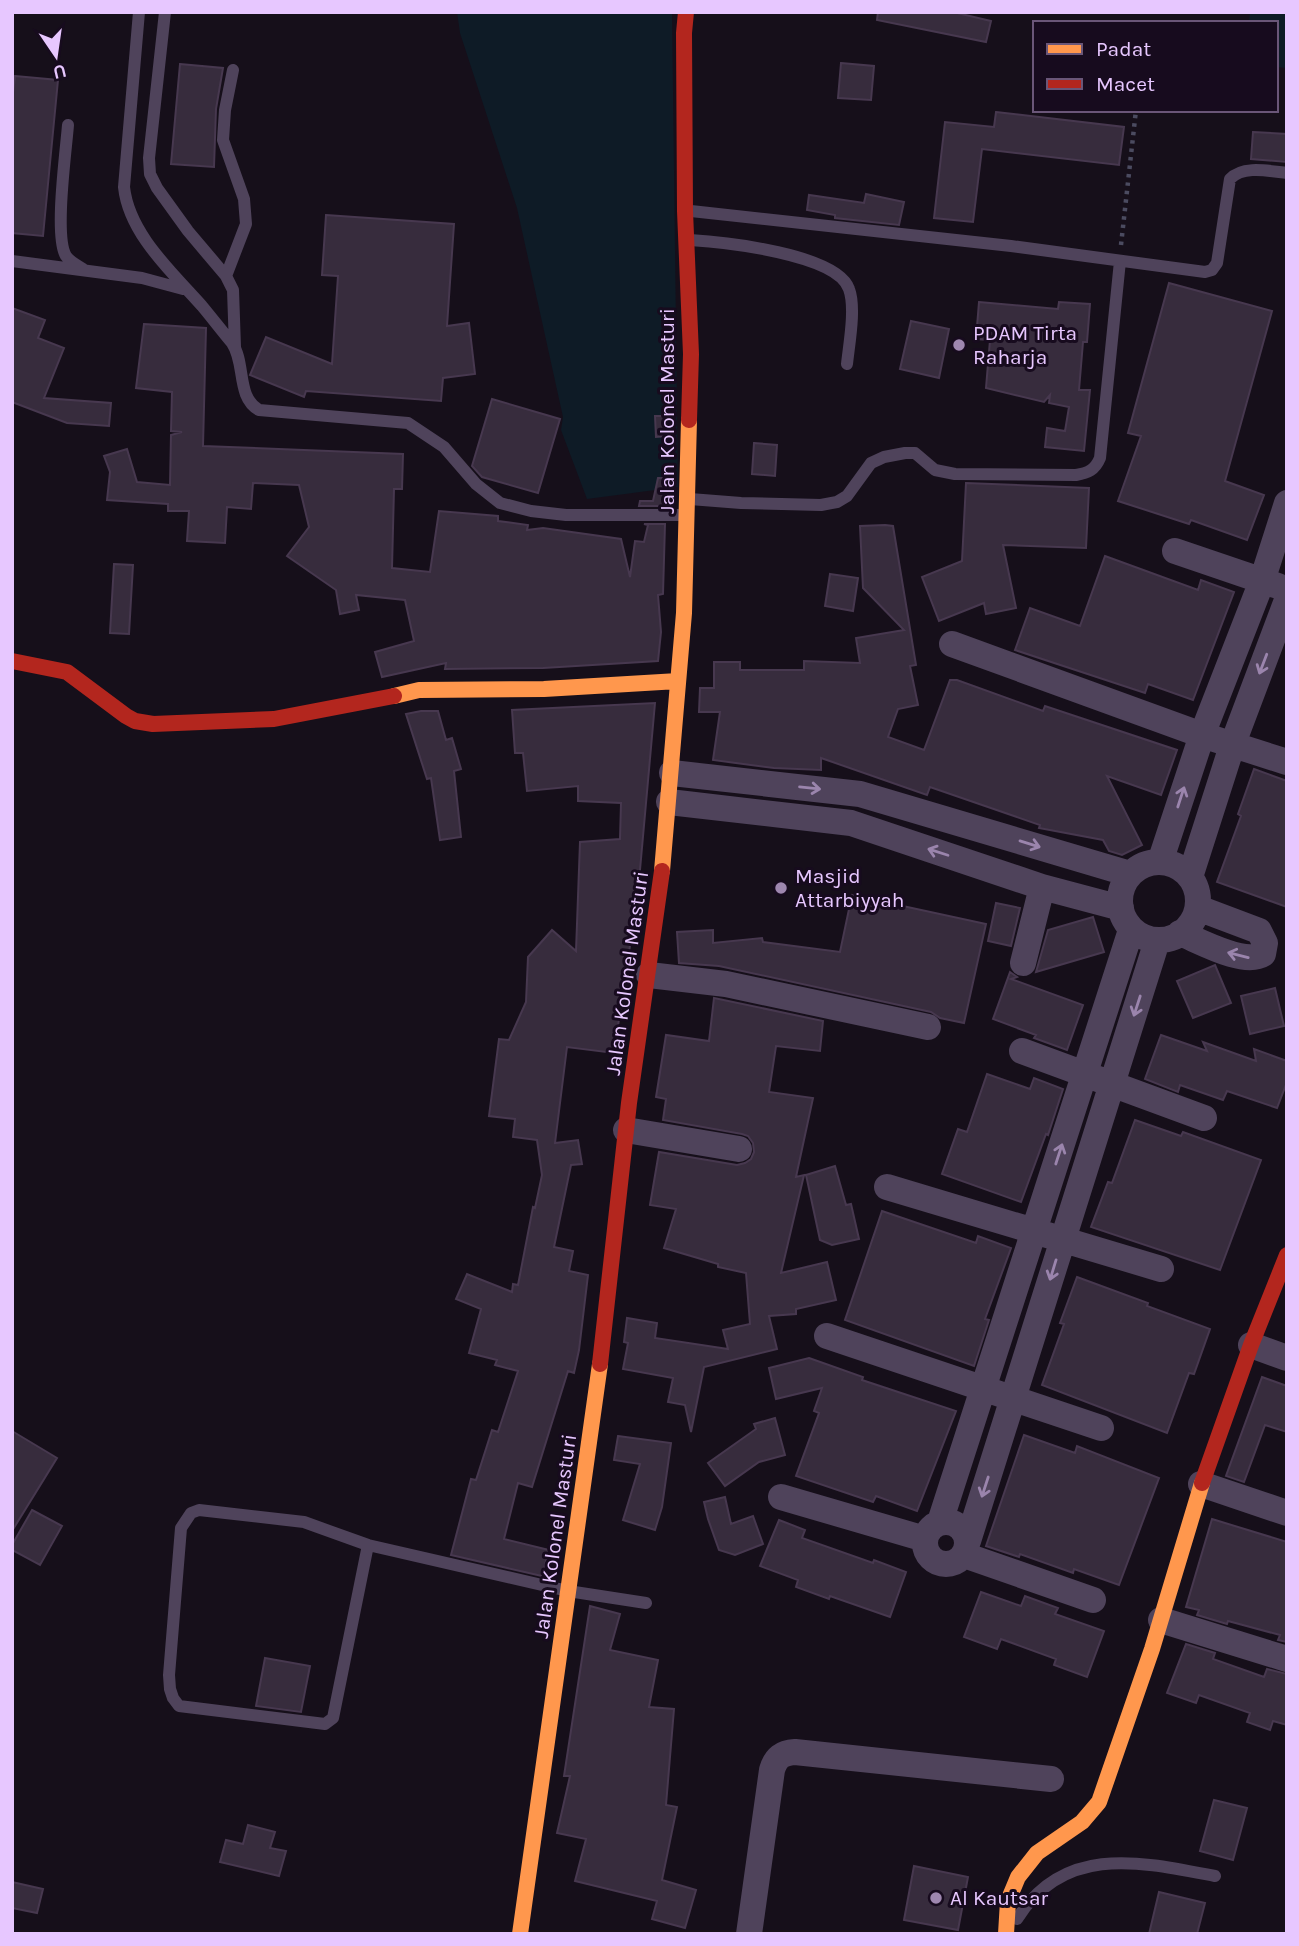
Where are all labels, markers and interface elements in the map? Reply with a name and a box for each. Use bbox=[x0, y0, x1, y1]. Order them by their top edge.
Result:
north arrow bbox=[21, 21, 91, 91]
legend bbox=[1033, 21, 1278, 112]
text: Padat bbox=[1096, 37, 1151, 61]
text: U bbox=[51, 59, 68, 84]
text: Macet bbox=[1096, 72, 1155, 96]
street label: Jalan Kolonel Masturi bbox=[655, 308, 679, 514]
place label: PDAM Tirta Raharja bbox=[973, 321, 1077, 369]
marker: PDAM Tirta Raharja bbox=[951, 337, 967, 353]
one-way arrow bbox=[1255, 653, 1268, 674]
one-way arrow bbox=[798, 782, 821, 795]
one-way arrow bbox=[1176, 786, 1188, 808]
one-way arrow bbox=[1018, 839, 1040, 852]
one-way arrow bbox=[928, 845, 950, 858]
place label: Masjid Attarbiyyah bbox=[795, 864, 905, 912]
street label: Jalan Kolonel Masturi bbox=[601, 869, 653, 1077]
marker: Masjid Attarbiyyah bbox=[773, 880, 789, 896]
one-way arrow bbox=[1227, 948, 1250, 961]
one-way arrow bbox=[1129, 995, 1142, 1017]
one-way arrow bbox=[1053, 1144, 1066, 1166]
one-way arrow bbox=[1046, 1258, 1059, 1280]
street label: Jalan Kolonel Masturi bbox=[529, 1432, 581, 1640]
one-way arrow bbox=[978, 1475, 990, 1497]
place label: Al Kautsar bbox=[950, 1886, 1048, 1910]
marker: Al Kautsar bbox=[928, 1890, 944, 1906]

